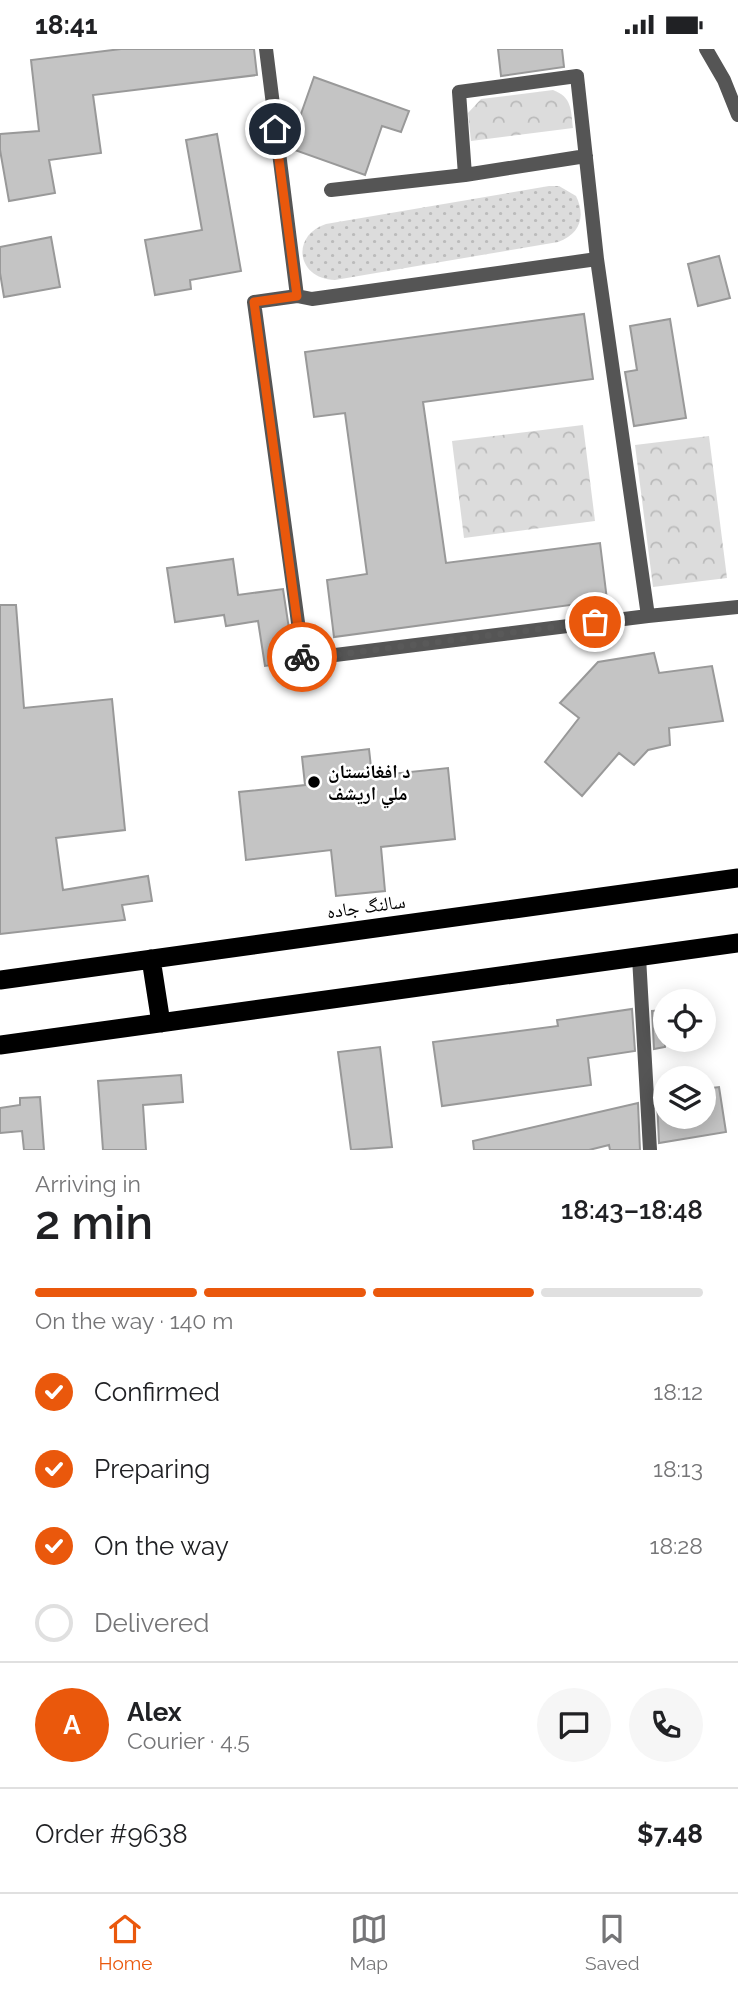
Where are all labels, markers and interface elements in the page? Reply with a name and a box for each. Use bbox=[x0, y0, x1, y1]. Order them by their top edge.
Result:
text: 18:41 bbox=[35, 10, 98, 40]
pin bbox=[245, 99, 305, 159]
icon: home bbox=[256, 110, 294, 148]
pin bbox=[565, 592, 625, 652]
icon: bag bbox=[576, 603, 614, 641]
courier bbox=[267, 622, 337, 692]
icon: bike bbox=[283, 638, 321, 676]
place label: د افغانستان ملي اریشف bbox=[328, 760, 411, 809]
marker: د افغانستان ملي اریشف bbox=[306, 774, 322, 790]
street label: سالنگ جاده bbox=[325, 890, 407, 923]
map controls bbox=[653, 989, 716, 1129]
button: locate bbox=[653, 989, 716, 1052]
button: layers bbox=[653, 1066, 716, 1129]
text: Arriving in bbox=[35, 1170, 141, 1197]
text: 18:43–18:48 bbox=[561, 1195, 703, 1225]
text: 2 min bbox=[35, 1196, 153, 1250]
text: On the way · 140 m bbox=[35, 1307, 233, 1334]
icon: check bbox=[35, 1373, 73, 1411]
text: Confirmed bbox=[94, 1377, 220, 1407]
text: 18:12 bbox=[653, 1378, 703, 1405]
icon: check bbox=[35, 1450, 73, 1488]
text: Preparing bbox=[94, 1454, 210, 1484]
text: 18:13 bbox=[653, 1455, 703, 1482]
icon: check bbox=[35, 1527, 73, 1565]
text: On the way bbox=[94, 1531, 229, 1561]
text: 18:28 bbox=[650, 1532, 703, 1559]
text: Delivered bbox=[94, 1608, 209, 1638]
button: chat bbox=[537, 1688, 611, 1762]
button: phone bbox=[629, 1688, 703, 1762]
text: Alex bbox=[127, 1697, 182, 1727]
text: A bbox=[63, 1710, 81, 1740]
text: Courier · 4.5 bbox=[127, 1727, 250, 1754]
text: Order #9638 bbox=[35, 1819, 188, 1849]
text: $7.48 bbox=[637, 1819, 703, 1849]
tab: Home bbox=[99, 1910, 152, 1974]
tab: Map bbox=[349, 1910, 388, 1974]
tab: Saved bbox=[585, 1910, 639, 1974]

